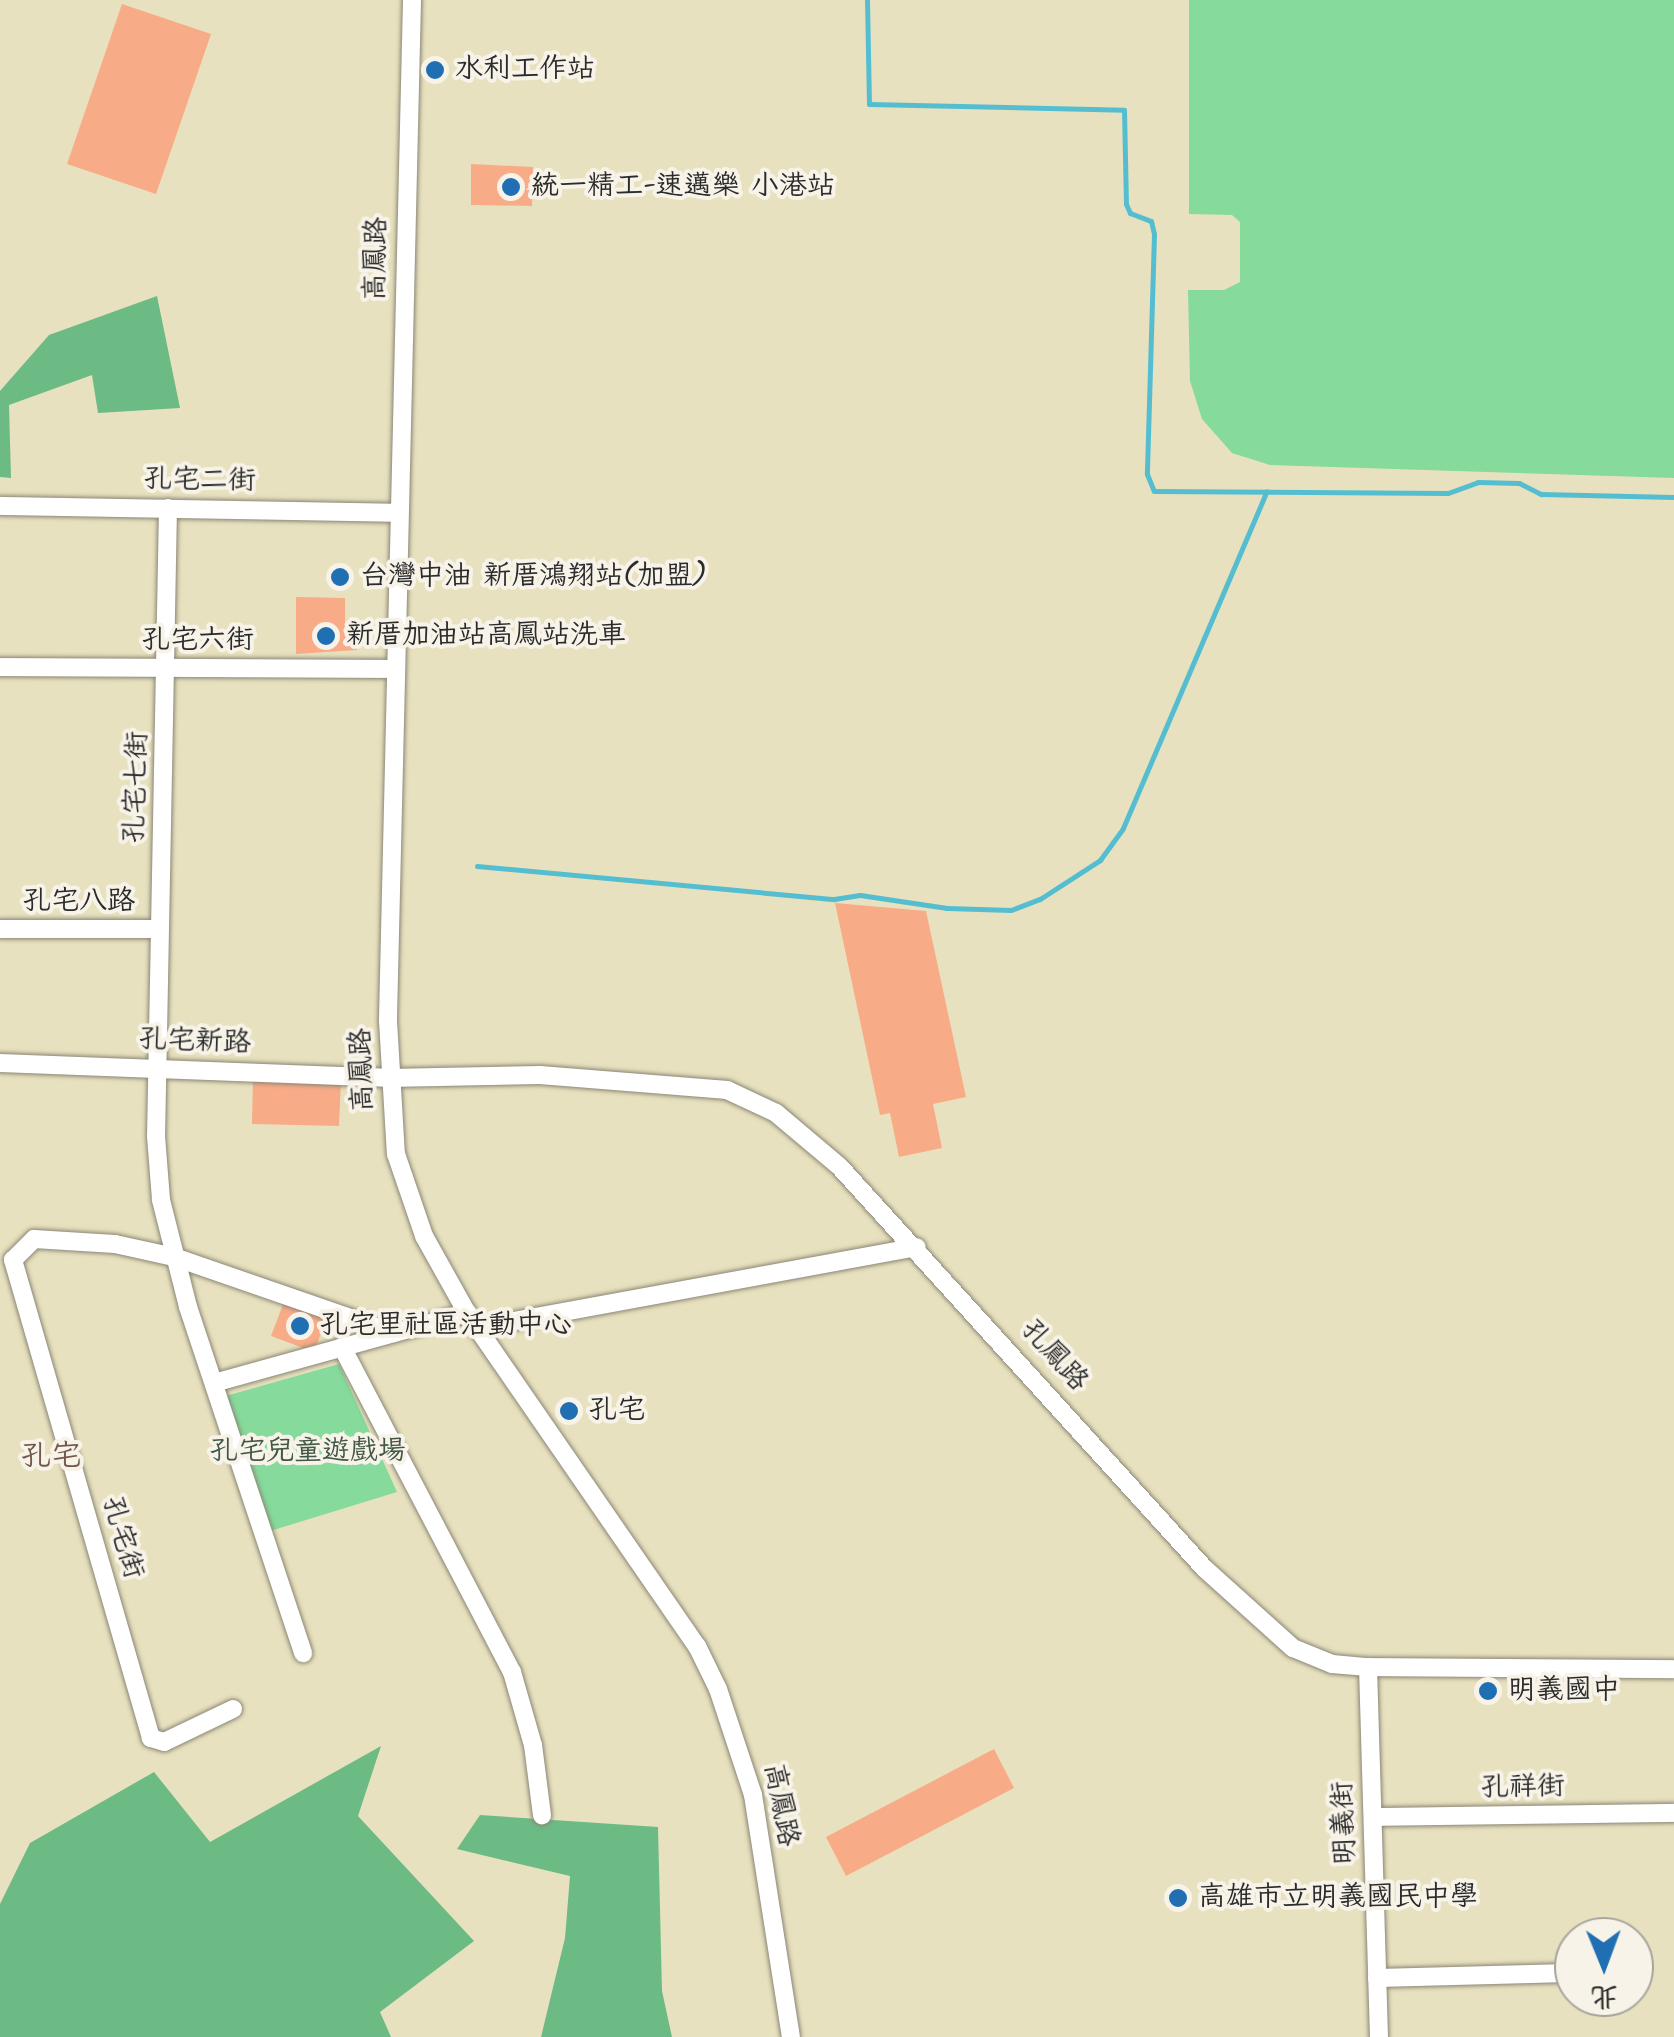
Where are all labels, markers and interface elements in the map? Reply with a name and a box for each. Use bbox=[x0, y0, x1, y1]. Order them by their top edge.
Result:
place label: 水利工作站 bbox=[455, 53, 595, 87]
marker: 水利工作站 bbox=[424, 59, 446, 81]
place label: 統一精工-速邁樂 小港站 bbox=[531, 170, 835, 204]
marker: 統一精工-速邁樂 小港站 bbox=[500, 176, 522, 198]
street label: 高鳳路 bbox=[359, 217, 395, 301]
street label: 孔宅二街 bbox=[144, 463, 256, 499]
place label: 台灣中油 新厝鴻翔站(加盟) bbox=[360, 560, 707, 594]
marker: 台灣中油 新厝鴻翔站(加盟) bbox=[329, 566, 351, 588]
place label: 新厝加油站高鳳站洗車 bbox=[346, 619, 626, 653]
street label: 孔宅六街 bbox=[142, 624, 254, 658]
marker: 新厝加油站高鳳站洗車 bbox=[315, 625, 337, 647]
street label: 孔宅七街 bbox=[118, 730, 156, 844]
street label: 孔宅八路 bbox=[23, 885, 135, 919]
street label: 孔宅新路 bbox=[138, 1023, 252, 1061]
street label: 高鳳路 bbox=[345, 1027, 381, 1113]
place label: 孔宅里社區活動中心 bbox=[320, 1309, 572, 1343]
street label: 孔鳳路 bbox=[1013, 1314, 1095, 1398]
marker: 孔宅里社區活動中心 bbox=[289, 1315, 311, 1337]
place label: 孔宅 bbox=[589, 1394, 645, 1428]
marker: 孔宅 bbox=[558, 1400, 580, 1422]
park label: 孔宅兒童遊戲場 bbox=[210, 1435, 406, 1469]
district label: 孔宅 bbox=[21, 1439, 81, 1475]
street label: 孔宅街 bbox=[94, 1493, 150, 1583]
place label: 明義國中 bbox=[1508, 1674, 1620, 1708]
marker: 明義國中 bbox=[1477, 1680, 1499, 1702]
street label: 高鳳路 bbox=[755, 1761, 805, 1849]
street label: 孔祥街 bbox=[1481, 1770, 1565, 1806]
street label: 明義街 bbox=[1327, 1780, 1363, 1866]
place label: 高雄市立明義國民中學 bbox=[1198, 1881, 1478, 1915]
marker: 高雄市立明義國民中學 bbox=[1167, 1887, 1189, 1909]
north arrow bbox=[1554, 1917, 1654, 2017]
text: 北 bbox=[1590, 1973, 1619, 2018]

